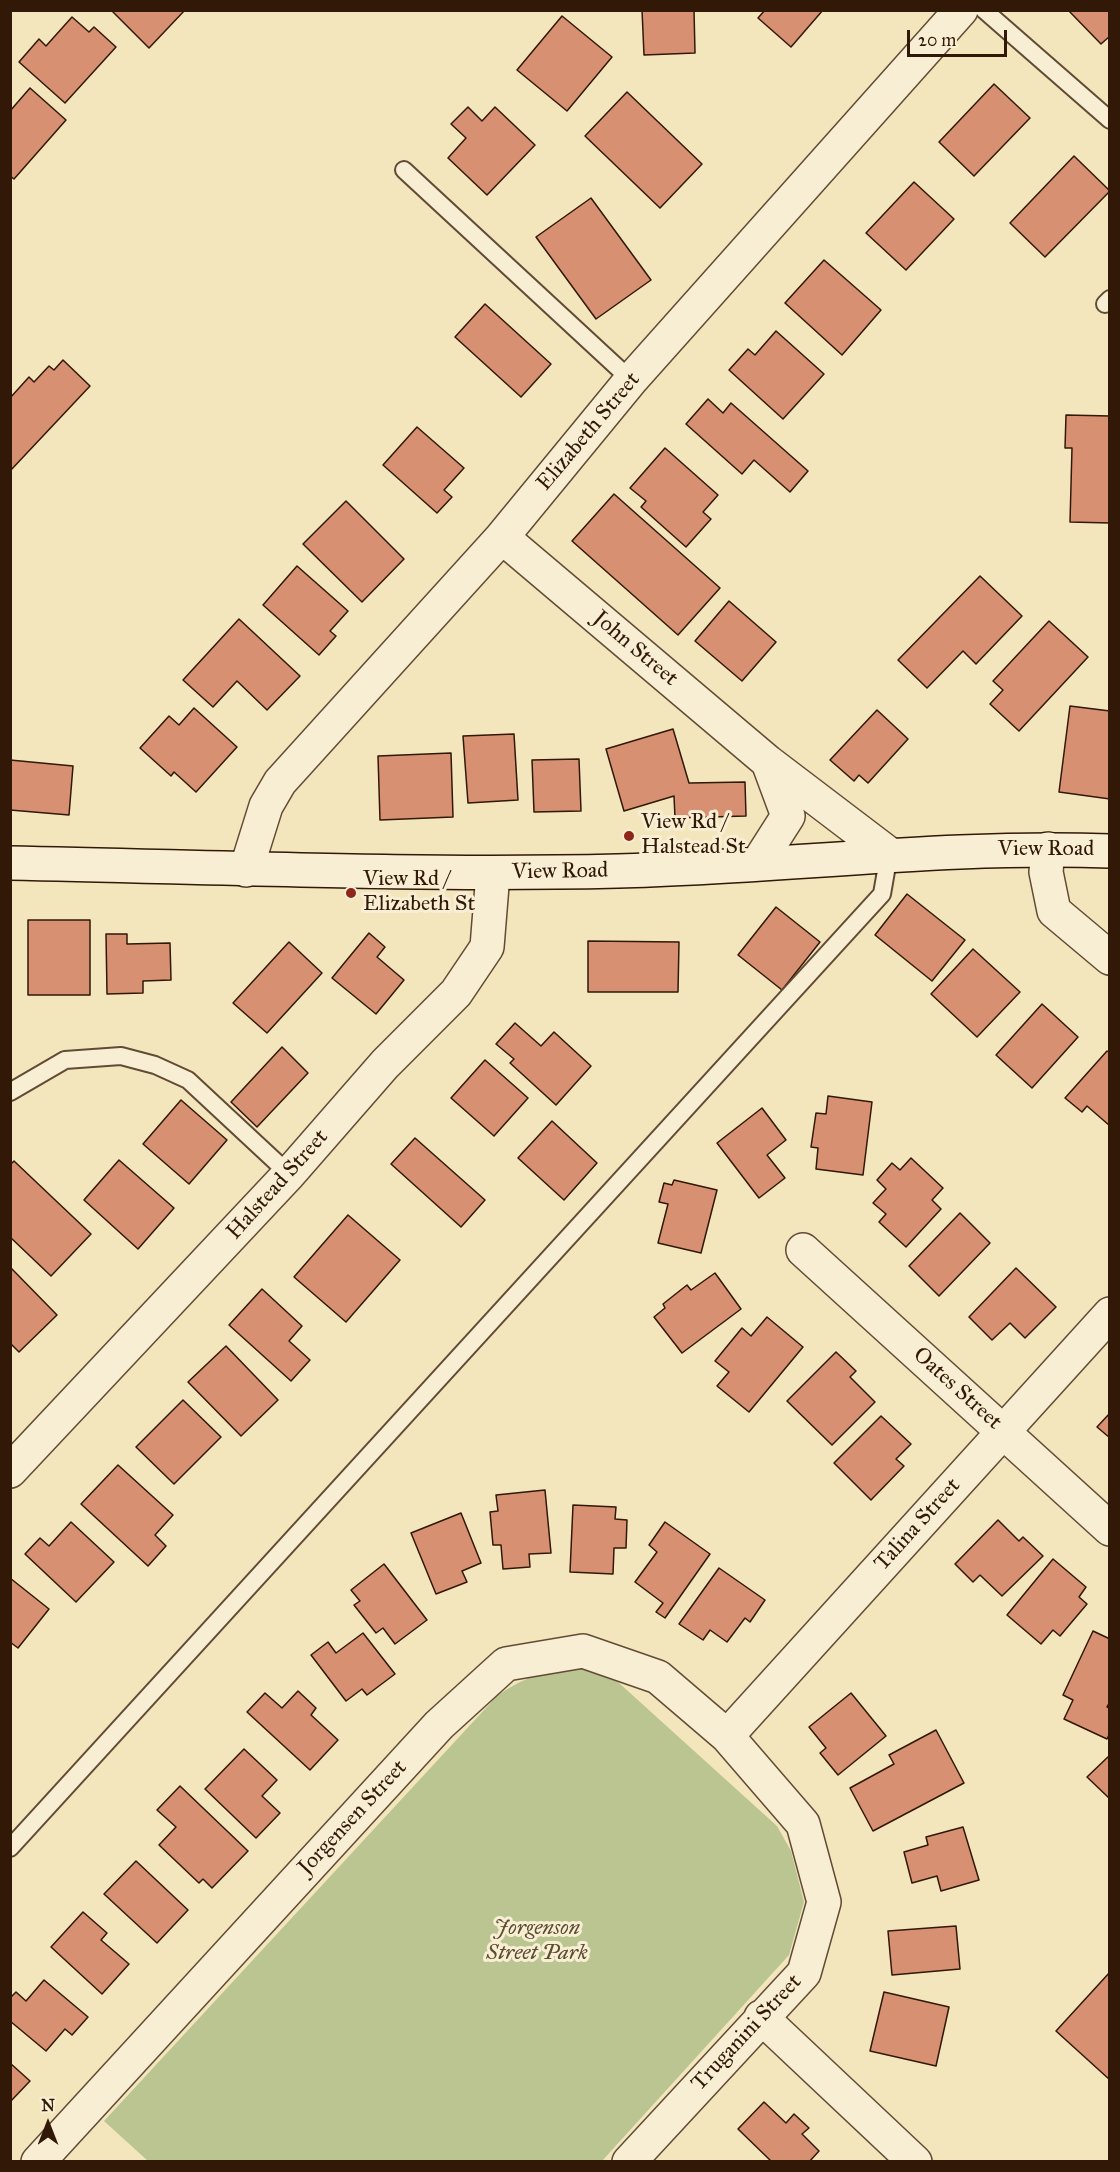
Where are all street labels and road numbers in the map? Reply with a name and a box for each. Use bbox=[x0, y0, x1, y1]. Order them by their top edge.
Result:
street label: Elizabeth Street bbox=[532, 367, 646, 497]
street label: John Street bbox=[587, 606, 683, 692]
street label: View Road bbox=[998, 837, 1094, 863]
street label: View Road bbox=[512, 858, 608, 886]
street label: Halstead Street bbox=[222, 1125, 334, 1245]
street label: Oates Street bbox=[907, 1342, 1007, 1436]
street label: Talina Street bbox=[870, 1473, 966, 1577]
street label: Jorgensen Street bbox=[293, 1755, 413, 1881]
street label: Truganini Street bbox=[686, 1969, 808, 2097]

